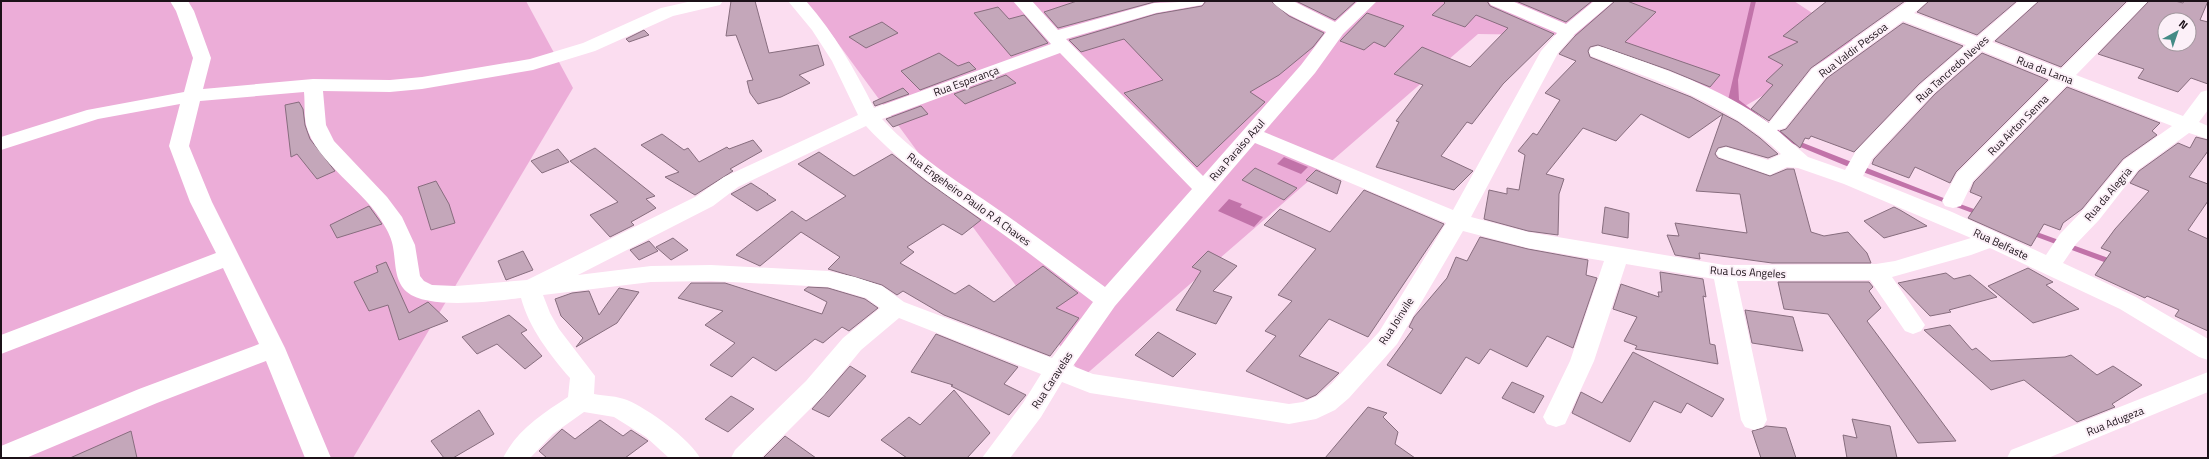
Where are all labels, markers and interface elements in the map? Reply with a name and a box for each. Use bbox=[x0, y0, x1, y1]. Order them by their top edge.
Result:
north arrow bbox=[2157, 12, 2197, 52]
text: N bbox=[2175, 16, 2191, 33]
street label: Rua Valdir Pessoa bbox=[1815, 18, 1891, 81]
street label: Rua Tancredo Neves bbox=[1912, 32, 1992, 106]
street label: Rua da Lama bbox=[2014, 52, 2076, 88]
street label: Rua Esperança bbox=[931, 62, 1001, 100]
street label: Rua Airton Senna bbox=[1984, 91, 2052, 159]
street label: Rua Paraiso Azul bbox=[1206, 116, 1268, 184]
street label: Rua Engeheiro Paulo R A Chaves bbox=[904, 149, 1034, 249]
street label: Rua da Alegria bbox=[2081, 163, 2136, 225]
street label: Rua Belfaste bbox=[1971, 224, 2032, 264]
street label: Rua Los Angeles bbox=[1710, 262, 1786, 282]
street label: Rua Joinvile bbox=[1375, 294, 1418, 348]
street label: Rua Caravelas bbox=[1028, 348, 1076, 412]
street label: Rua Adugeza bbox=[2084, 402, 2146, 440]

